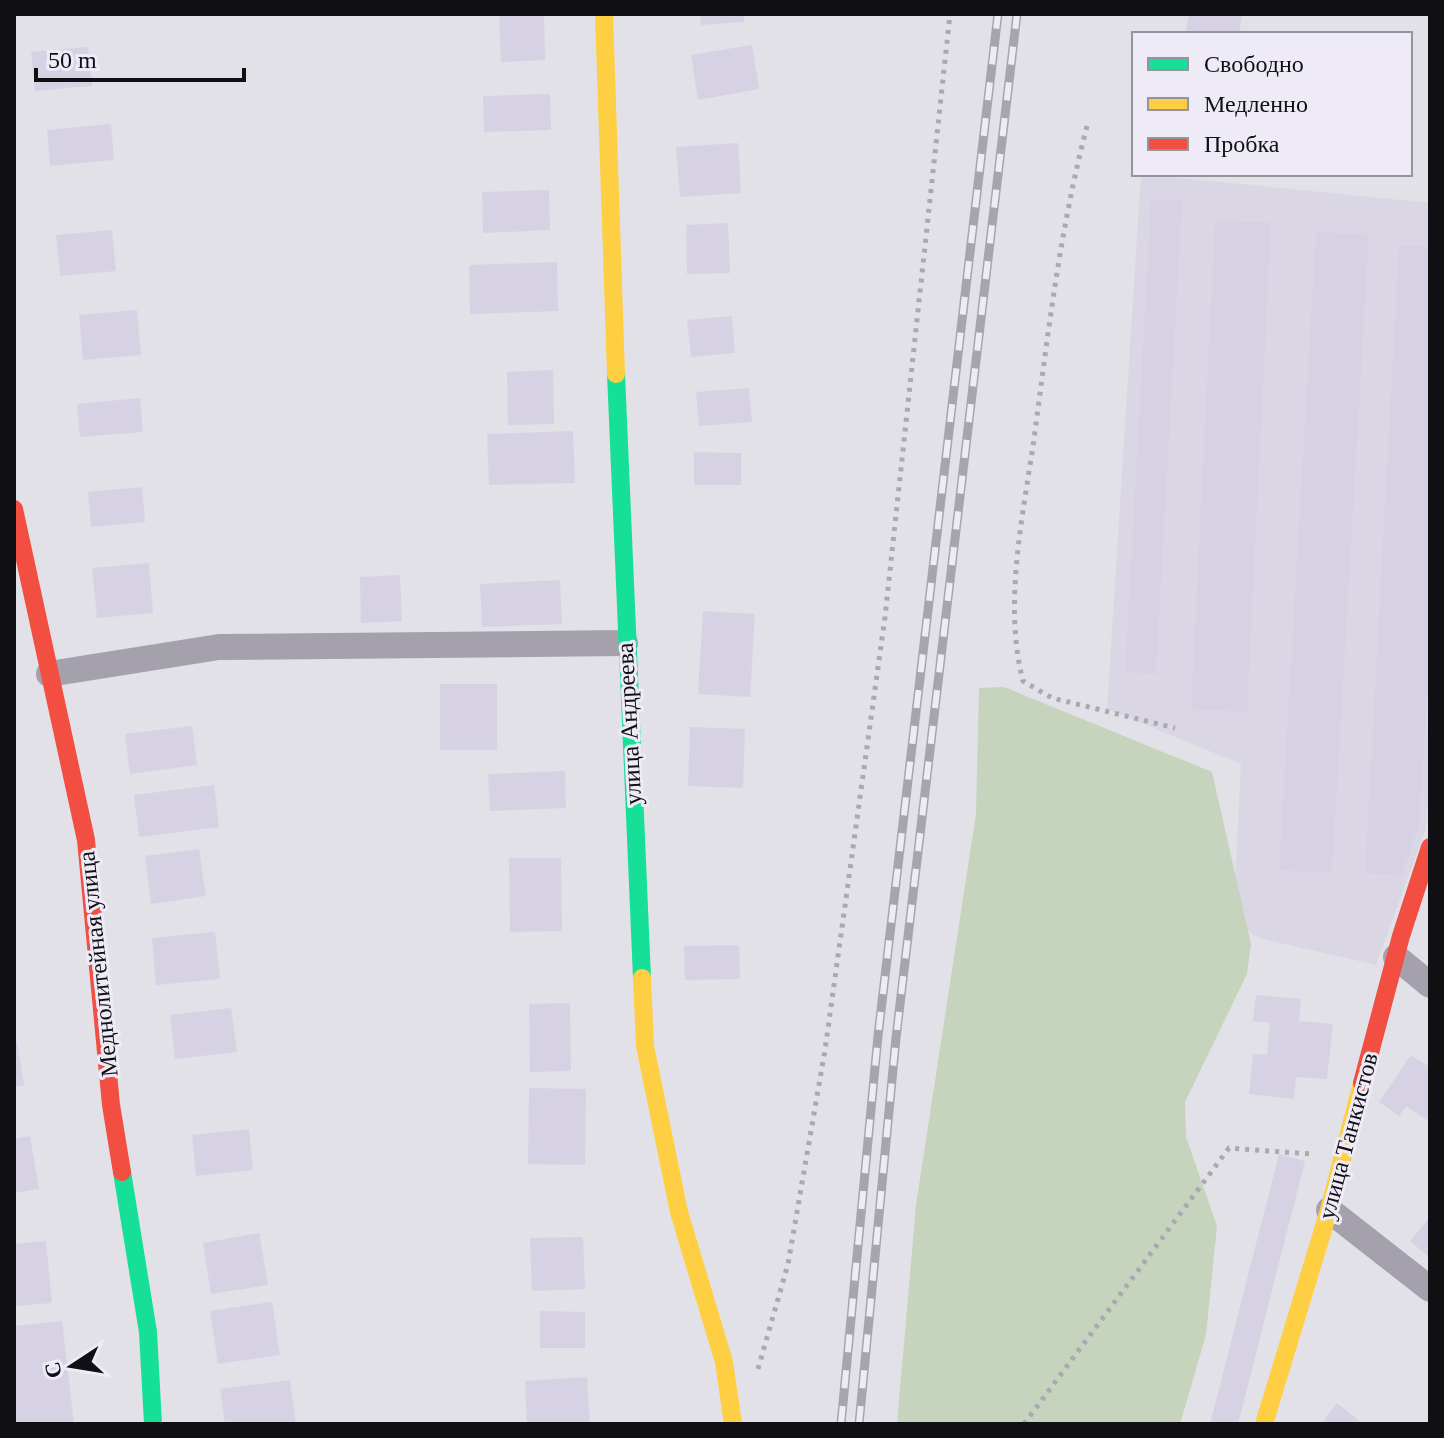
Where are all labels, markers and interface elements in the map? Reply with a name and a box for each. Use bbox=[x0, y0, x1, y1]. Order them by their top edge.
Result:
scale bar bbox=[36, 32, 244, 82]
legend bbox=[1132, 32, 1412, 176]
text: 50 m bbox=[48, 47, 97, 73]
text: Свободно bbox=[1204, 51, 1304, 77]
text: Медленно bbox=[1204, 91, 1308, 117]
text: Пробка bbox=[1204, 131, 1280, 157]
street label: улица Андреева bbox=[612, 642, 646, 806]
street label: Меднолитейная улица bbox=[73, 850, 123, 1078]
street label: улица Танкистов bbox=[1313, 1050, 1383, 1222]
north arrow bbox=[32, 1326, 112, 1406]
text: С bbox=[39, 1360, 67, 1380]

